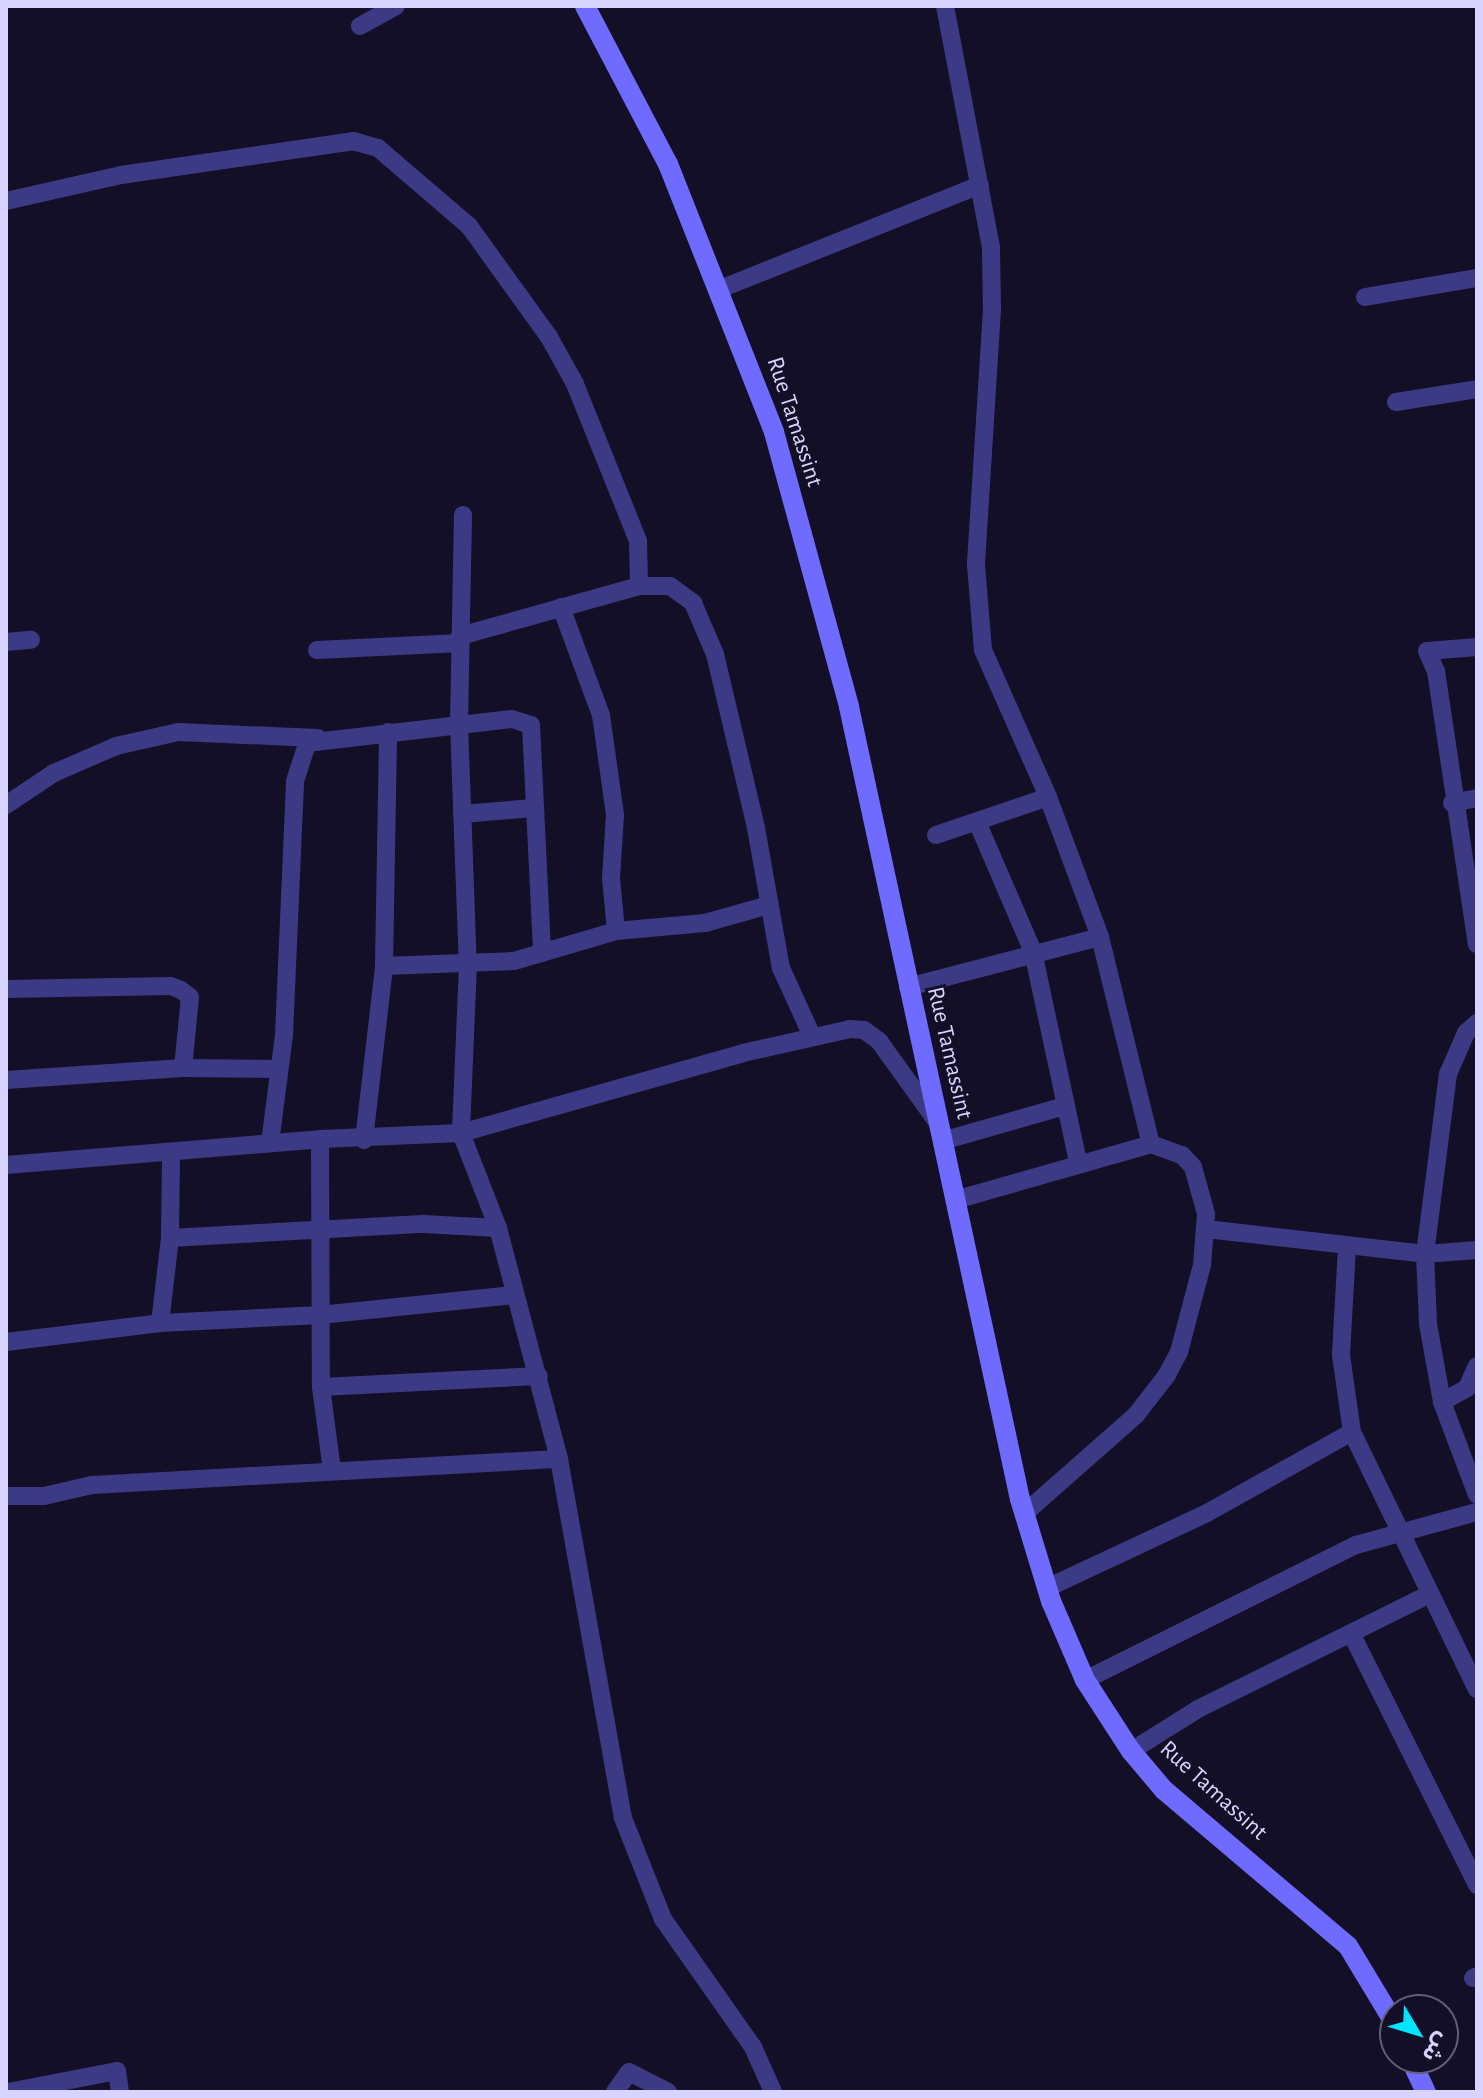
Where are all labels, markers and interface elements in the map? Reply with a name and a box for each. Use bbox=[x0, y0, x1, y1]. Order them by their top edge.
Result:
street label: Rue Tamassint bbox=[759, 353, 829, 491]
street label: Rue Tamassint bbox=[920, 984, 978, 1122]
street label: Rue Tamassint bbox=[1153, 1735, 1273, 1847]
north arrow bbox=[1379, 1994, 1459, 2074]
text: ش bbox=[1418, 2029, 1454, 2066]

